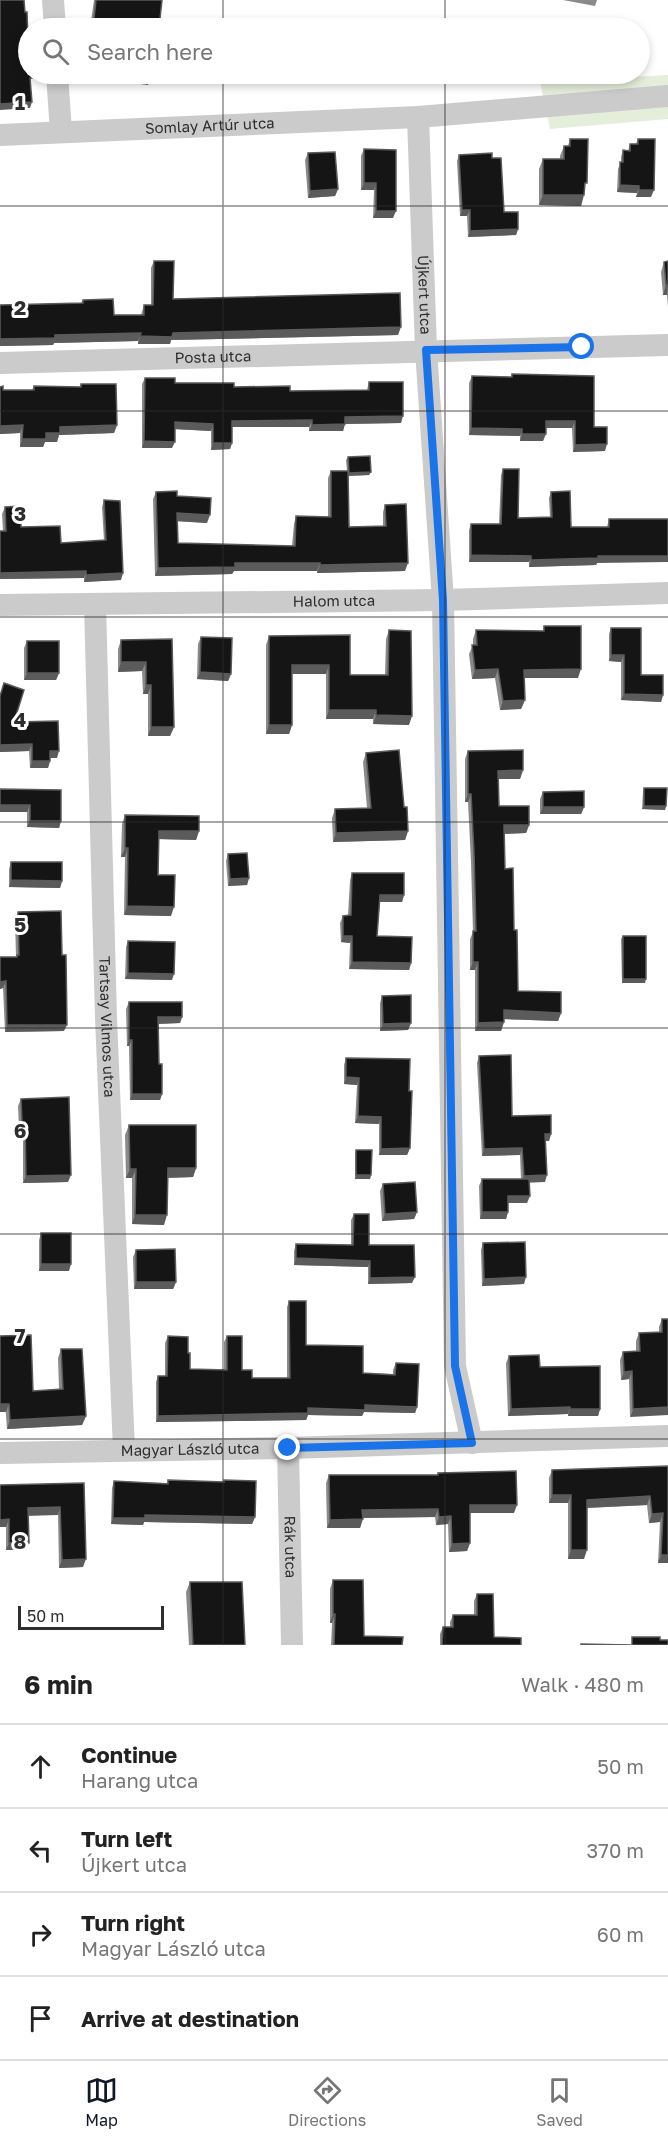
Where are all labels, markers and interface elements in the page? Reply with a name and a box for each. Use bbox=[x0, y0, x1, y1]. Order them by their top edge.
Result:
search box bbox=[18, 18, 650, 84]
icon: search bbox=[39, 35, 72, 68]
text: Search here bbox=[87, 38, 213, 65]
text: 1 bbox=[15, 90, 25, 114]
street label: Somlay Artúr utca bbox=[145, 113, 275, 137]
street label: Újkert utca bbox=[415, 255, 435, 335]
text: 2 bbox=[14, 295, 26, 319]
route start bbox=[568, 333, 594, 359]
street label: Posta utca bbox=[174, 346, 251, 366]
text: 3 bbox=[14, 501, 26, 525]
street label: Halom utca bbox=[293, 591, 375, 610]
text: 4 bbox=[14, 707, 26, 731]
text: 5 bbox=[14, 912, 26, 936]
street label: Tartsay Vilmos utca bbox=[96, 956, 119, 1098]
text: 6 bbox=[14, 1118, 26, 1142]
text: 7 bbox=[15, 1323, 26, 1347]
route end bbox=[274, 1434, 300, 1460]
street label: Magyar László utca bbox=[120, 1438, 259, 1459]
street label: Rák utca bbox=[281, 1516, 301, 1578]
text: 8 bbox=[14, 1529, 26, 1553]
scale bar bbox=[18, 1603, 164, 1630]
text: 50 m bbox=[27, 1606, 64, 1626]
text: 6 min bbox=[24, 1669, 93, 1700]
text: Walk · 480 m bbox=[521, 1672, 644, 1696]
text: Continue bbox=[81, 1741, 177, 1768]
icon: ahead bbox=[24, 1750, 57, 1783]
text: 50 m bbox=[597, 1754, 644, 1778]
text: Harang utca bbox=[81, 1768, 198, 1792]
text: Turn left bbox=[81, 1825, 172, 1852]
icon: left bbox=[24, 1834, 57, 1867]
text: 370 m bbox=[587, 1838, 644, 1862]
text: Újkert utca bbox=[81, 1852, 187, 1876]
text: Turn right bbox=[81, 1909, 185, 1936]
icon: right bbox=[24, 1918, 57, 1951]
text: 60 m bbox=[597, 1922, 644, 1946]
text: Magyar László utca bbox=[81, 1936, 266, 1960]
icon: arrive bbox=[24, 2002, 57, 2035]
text: Arrive at destination bbox=[81, 2005, 299, 2032]
tab: Map bbox=[85, 2074, 118, 2130]
tab: Directions bbox=[288, 2074, 366, 2130]
tab: Saved bbox=[536, 2074, 583, 2130]

